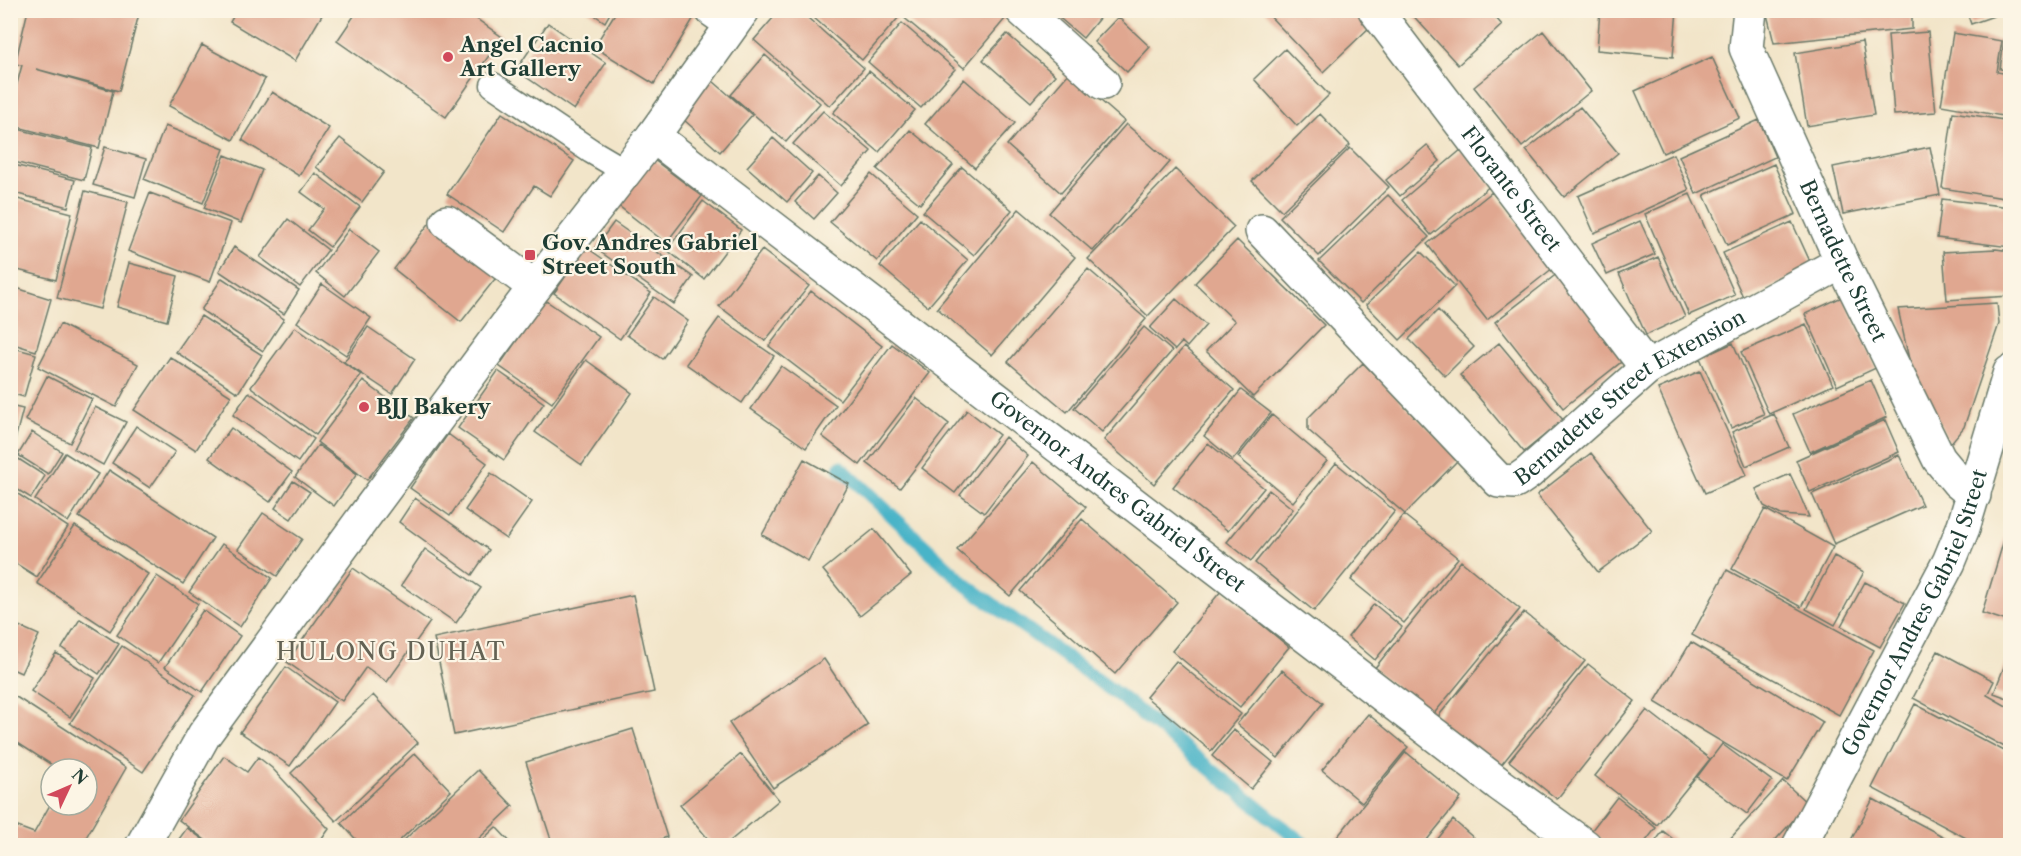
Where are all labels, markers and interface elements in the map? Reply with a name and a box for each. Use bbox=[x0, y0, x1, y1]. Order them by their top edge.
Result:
place label: Angel Cacnio Art Gallery bbox=[459, 32, 604, 81]
marker: Angel Cacnio Art Gallery bbox=[441, 50, 455, 64]
street label: Florante Street bbox=[1456, 122, 1567, 257]
street label: Bernadette Street bbox=[1795, 176, 1892, 346]
place label: Gov. Andres Gabriel Street South bbox=[542, 230, 758, 279]
marker: Gov. Andres Gabriel Street South bbox=[523, 248, 537, 262]
street label: Bernadette Street Extension bbox=[1510, 304, 1749, 491]
street label: Governor Andres Gabriel Street bbox=[985, 385, 1251, 598]
place label: BJJ Bakery bbox=[376, 394, 492, 419]
marker: BJJ Bakery bbox=[357, 400, 371, 414]
street label: Governor Andres Gabriel Street bbox=[1836, 465, 1992, 760]
district label: HULONG DUHAT bbox=[276, 637, 506, 666]
north arrow bbox=[39, 757, 99, 817]
text: N bbox=[68, 765, 92, 789]

